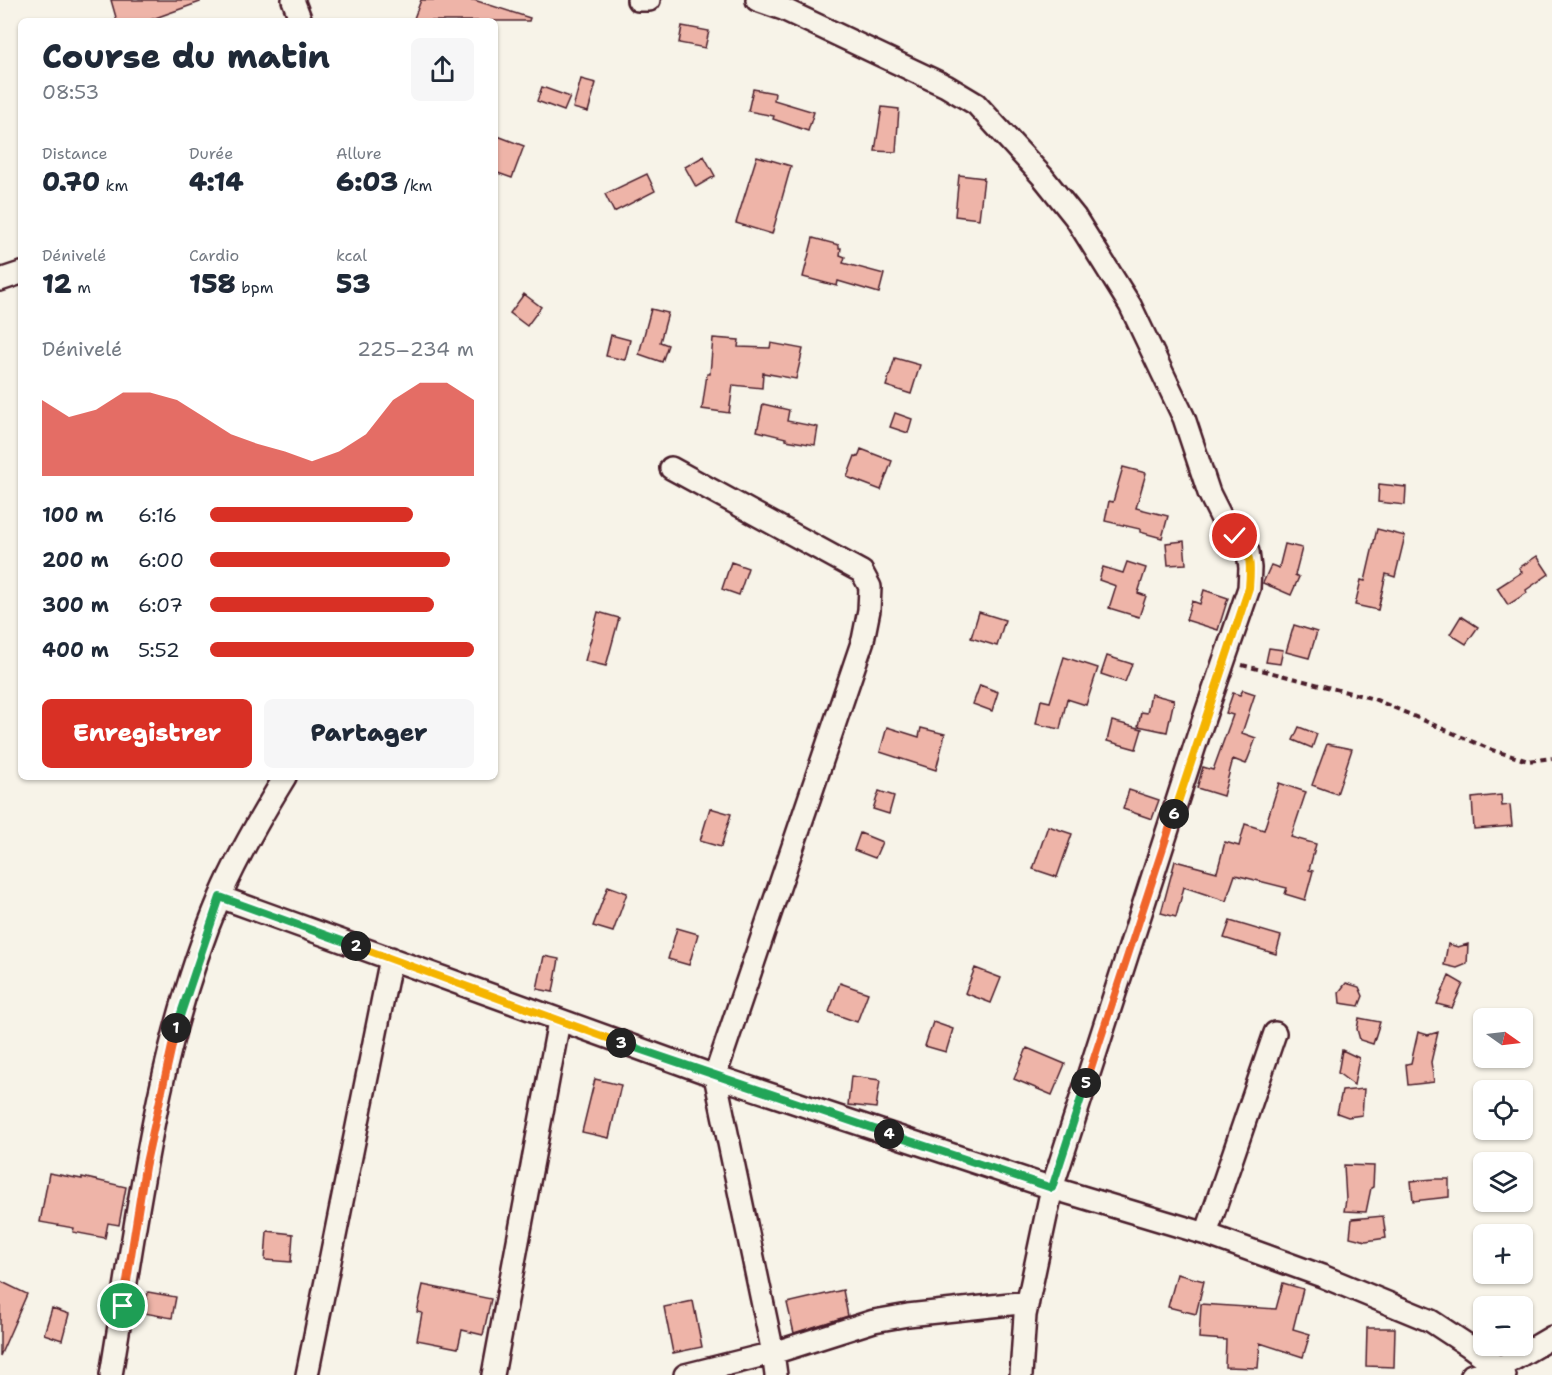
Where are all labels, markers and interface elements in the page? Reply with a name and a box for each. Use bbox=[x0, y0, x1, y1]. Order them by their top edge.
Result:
text: Course du matin bbox=[42, 34, 330, 79]
button: share bbox=[411, 38, 474, 101]
text: 08:53 bbox=[42, 79, 99, 105]
text: Distance bbox=[42, 143, 108, 164]
text: Durée bbox=[189, 143, 233, 164]
text: Allure bbox=[336, 143, 382, 164]
text: 0.70 bbox=[42, 164, 100, 199]
text: 4:14 bbox=[189, 164, 244, 199]
text: 6:03 bbox=[336, 164, 398, 199]
text: km bbox=[100, 175, 128, 196]
text: /km bbox=[398, 175, 432, 196]
text: Dénivelé bbox=[42, 245, 106, 266]
text: Cardio bbox=[189, 245, 239, 266]
text: kcal bbox=[336, 245, 367, 266]
text: 12 bbox=[42, 266, 72, 301]
text: 158 bbox=[189, 266, 236, 301]
text: 53 bbox=[336, 266, 370, 301]
text: m bbox=[72, 277, 91, 298]
text: bpm bbox=[236, 277, 273, 298]
text: Dénivelé bbox=[42, 336, 122, 362]
text: 225–234 m bbox=[357, 336, 474, 362]
text: 100 m bbox=[42, 502, 104, 528]
text: 6:16 bbox=[138, 502, 177, 528]
pin bbox=[1209, 510, 1260, 561]
icon: check bbox=[1218, 519, 1251, 552]
text: 200 m bbox=[42, 547, 109, 573]
text: 6:00 bbox=[138, 547, 184, 573]
text: 300 m bbox=[42, 592, 109, 618]
text: 6:07 bbox=[138, 592, 183, 618]
text: 400 m bbox=[42, 637, 109, 663]
text: 5:52 bbox=[138, 637, 180, 663]
button: Enregistrer bbox=[42, 699, 252, 768]
button: Partager bbox=[264, 699, 474, 768]
pin: 6 bbox=[1159, 799, 1189, 829]
text: 6 bbox=[1168, 803, 1180, 824]
pin: 2 bbox=[341, 931, 371, 961]
text: 2 bbox=[350, 935, 362, 956]
north arrow bbox=[1473, 1008, 1533, 1068]
map controls bbox=[1473, 1008, 1533, 1356]
pin: 1 bbox=[161, 1013, 191, 1043]
text: 1 bbox=[172, 1017, 180, 1038]
pin: 3 bbox=[606, 1028, 636, 1058]
text: 3 bbox=[615, 1032, 627, 1053]
pin: 5 bbox=[1071, 1068, 1101, 1098]
text: 5 bbox=[1081, 1072, 1091, 1093]
button: locate bbox=[1473, 1080, 1533, 1140]
pin: 4 bbox=[874, 1119, 904, 1149]
text: 4 bbox=[883, 1123, 895, 1144]
button: layers bbox=[1473, 1152, 1533, 1212]
button: + bbox=[1473, 1224, 1533, 1284]
pin bbox=[97, 1280, 148, 1331]
icon: arrive bbox=[106, 1289, 139, 1322]
button: − bbox=[1473, 1296, 1533, 1356]

